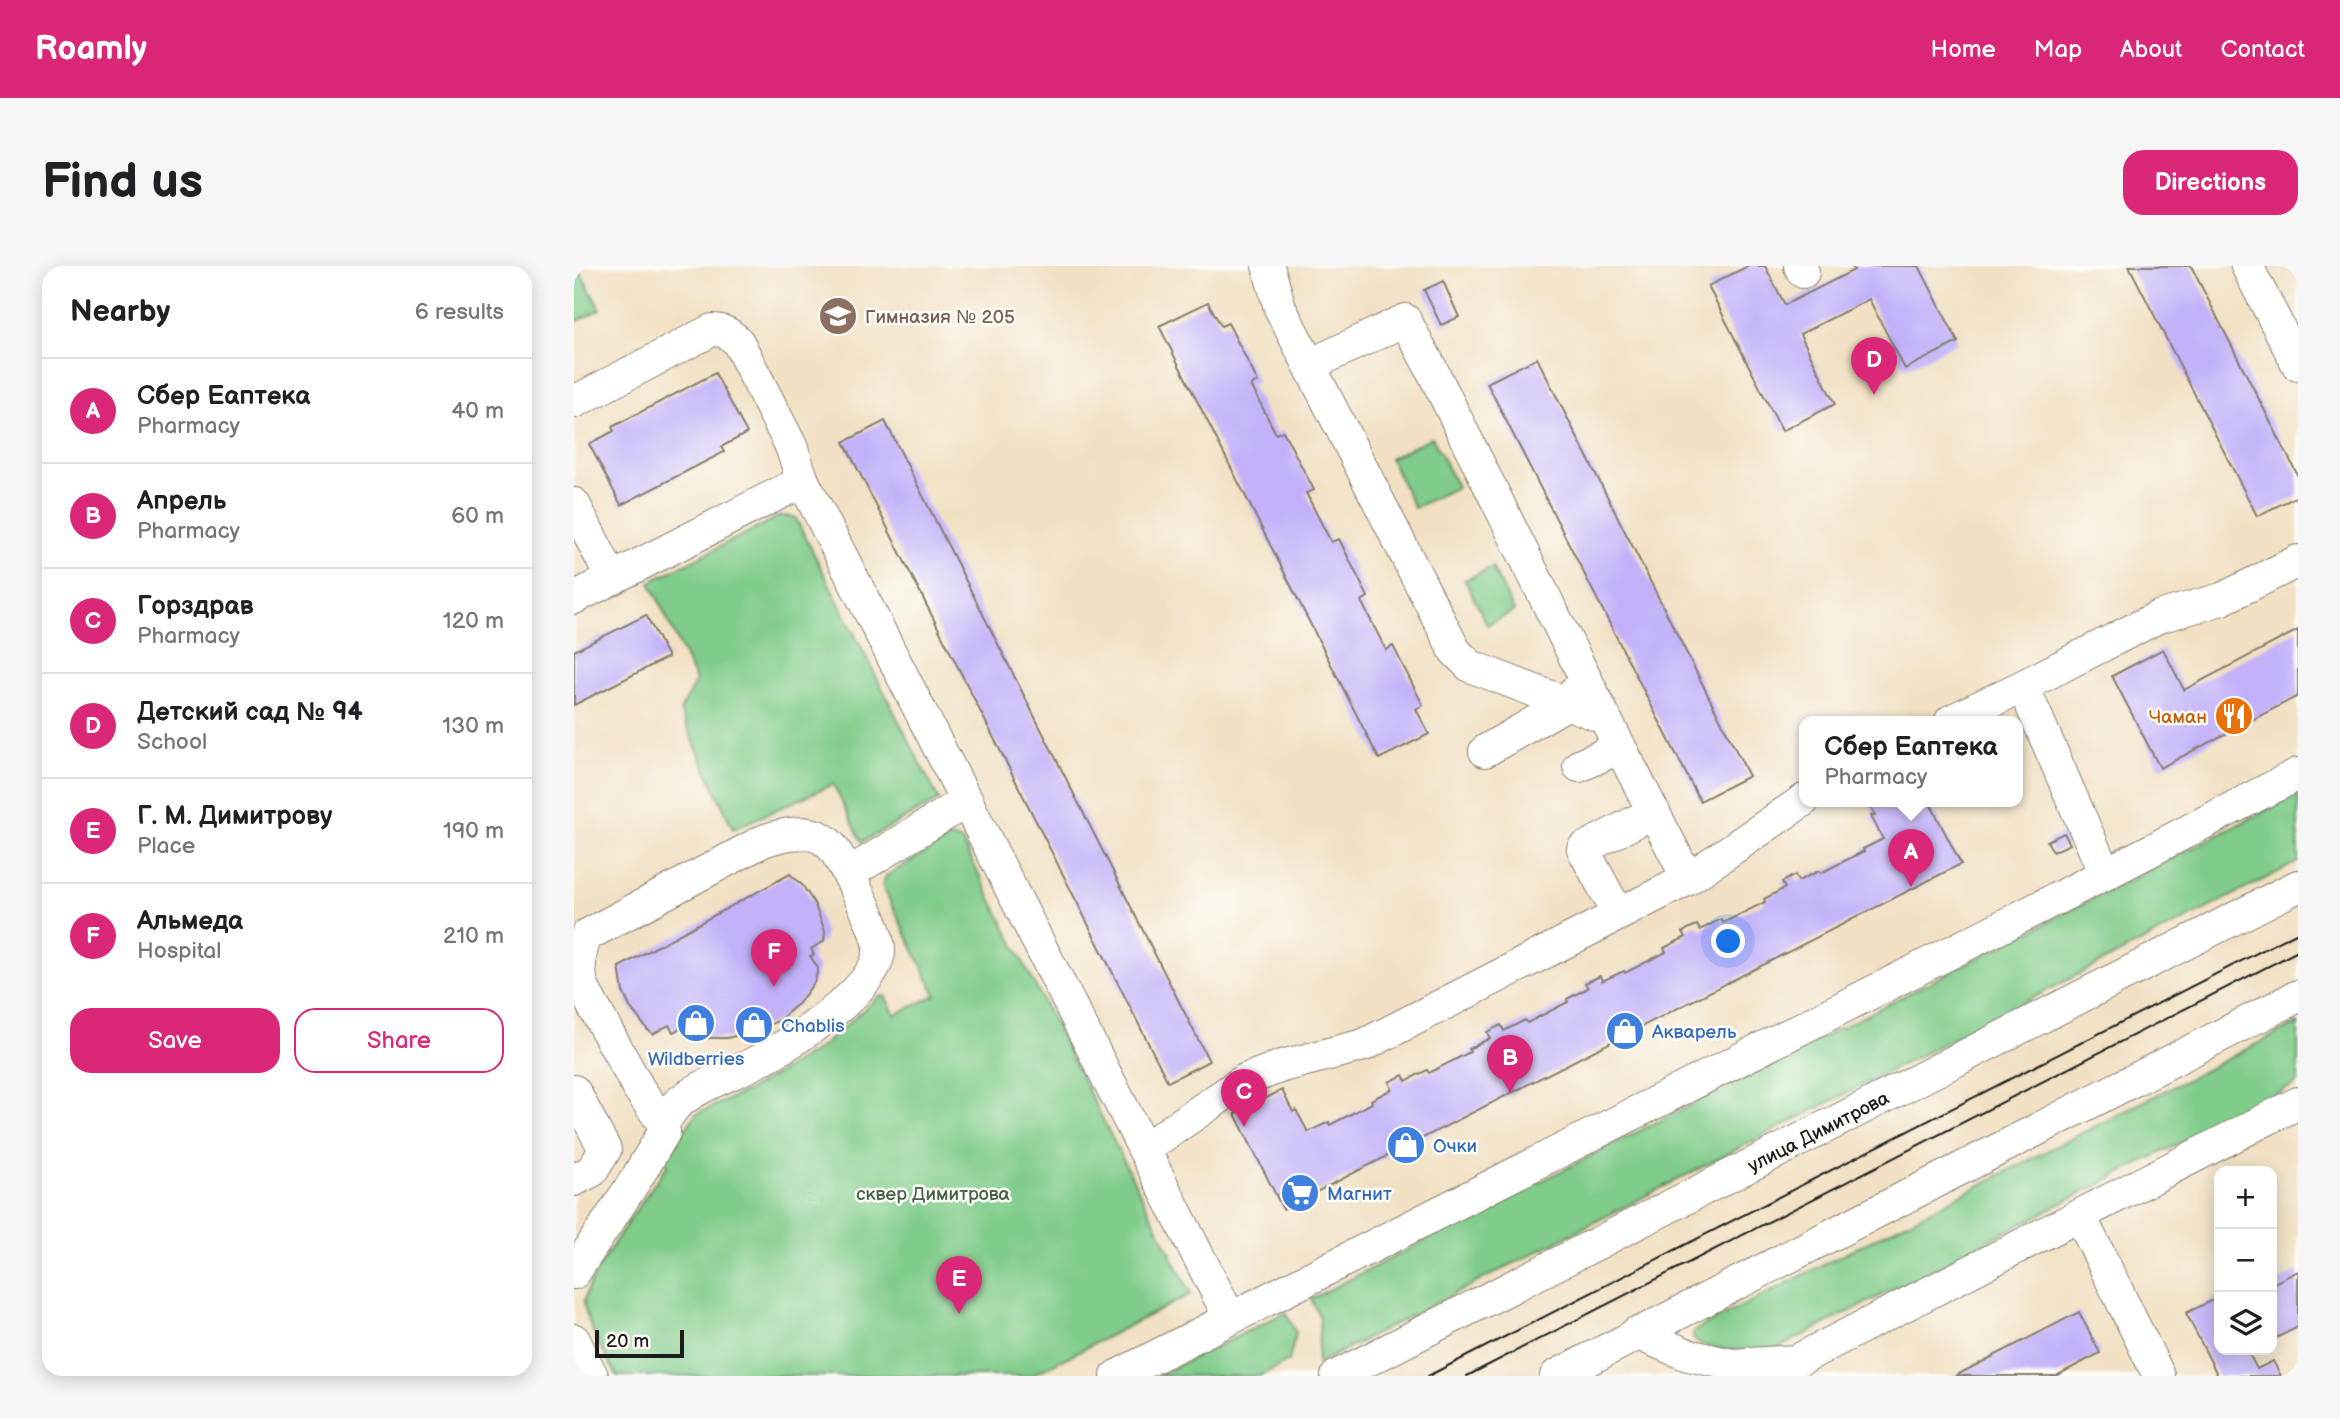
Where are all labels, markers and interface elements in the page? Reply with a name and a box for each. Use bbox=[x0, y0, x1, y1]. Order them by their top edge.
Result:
text: Roamly bbox=[35, 29, 147, 69]
text: Home bbox=[1931, 35, 1996, 64]
text: Map bbox=[2034, 35, 2082, 64]
text: About bbox=[2120, 35, 2182, 64]
text: Contact bbox=[2220, 35, 2305, 64]
button: Directions bbox=[2123, 150, 2298, 215]
text: Find us bbox=[42, 153, 203, 212]
text: Nearby bbox=[70, 294, 170, 330]
school or university icon: Гимназия № 205 bbox=[817, 295, 859, 337]
text: 6 results bbox=[415, 298, 504, 326]
place label: Гимназия № 205 bbox=[865, 306, 1015, 329]
pin: D bbox=[1851, 337, 1897, 395]
text: Сбер Еаптека bbox=[137, 381, 310, 412]
text: A bbox=[86, 397, 100, 425]
text: 40 m bbox=[451, 397, 504, 425]
text: Pharmacy bbox=[137, 412, 240, 440]
text: Апрель bbox=[137, 486, 226, 517]
text: B bbox=[85, 502, 101, 530]
text: 60 m bbox=[451, 502, 504, 530]
text: Pharmacy bbox=[137, 517, 240, 545]
text: Горздрав bbox=[137, 591, 254, 622]
text: C bbox=[85, 607, 101, 635]
text: 120 m bbox=[443, 607, 504, 635]
text: Pharmacy bbox=[137, 622, 240, 650]
restaurant icon: Чаман bbox=[2213, 695, 2255, 737]
text: Детский сад № 94 bbox=[137, 697, 363, 728]
place label: Чаман bbox=[2149, 706, 2207, 729]
text: D bbox=[85, 712, 101, 740]
text: 130 m bbox=[442, 712, 504, 740]
popup bbox=[1799, 716, 2023, 807]
text: School bbox=[137, 728, 207, 756]
text: Сбер Еаптека bbox=[1824, 732, 1998, 763]
text: Pharmacy bbox=[1824, 763, 1927, 791]
text: Г. М. Димитрову bbox=[137, 801, 333, 832]
text: E bbox=[86, 817, 100, 845]
text: 190 m bbox=[443, 817, 504, 845]
pin: A bbox=[1888, 829, 1934, 887]
text: Place bbox=[137, 832, 195, 860]
text: Альмеда bbox=[137, 906, 243, 937]
text: F bbox=[86, 922, 100, 950]
text: 210 m bbox=[443, 922, 504, 950]
your location bbox=[1711, 924, 1745, 958]
pin: F bbox=[751, 929, 797, 987]
text: Hospital bbox=[137, 937, 222, 965]
shop icon: Wildberries bbox=[675, 1002, 717, 1044]
shop icon: Chablis bbox=[733, 1004, 775, 1046]
button: Save bbox=[70, 1008, 280, 1073]
button: Share bbox=[294, 1008, 504, 1073]
shop icon: Акварель bbox=[1604, 1010, 1646, 1052]
place label: Chablis bbox=[781, 1015, 845, 1038]
place label: Акварель bbox=[1651, 1021, 1737, 1044]
pin: B bbox=[1487, 1035, 1533, 1093]
place label: Wildberries bbox=[648, 1048, 744, 1071]
pin: C bbox=[1221, 1069, 1267, 1127]
street label: улица Димитрова bbox=[1744, 1087, 1893, 1178]
shop icon: Очки bbox=[1385, 1124, 1427, 1166]
place label: Очки bbox=[1433, 1135, 1477, 1158]
map controls bbox=[2214, 1166, 2277, 1355]
button: + bbox=[2214, 1166, 2277, 1229]
supermarket icon: Магнит bbox=[1279, 1172, 1321, 1214]
park label: сквер Димитрова bbox=[856, 1183, 1010, 1206]
place label: Магнит bbox=[1327, 1183, 1392, 1206]
button: − bbox=[2214, 1229, 2277, 1292]
pin: E bbox=[936, 1256, 982, 1314]
button: layers bbox=[2214, 1292, 2277, 1355]
scale bar bbox=[595, 1327, 684, 1359]
text: 20 m bbox=[606, 1330, 649, 1353]

